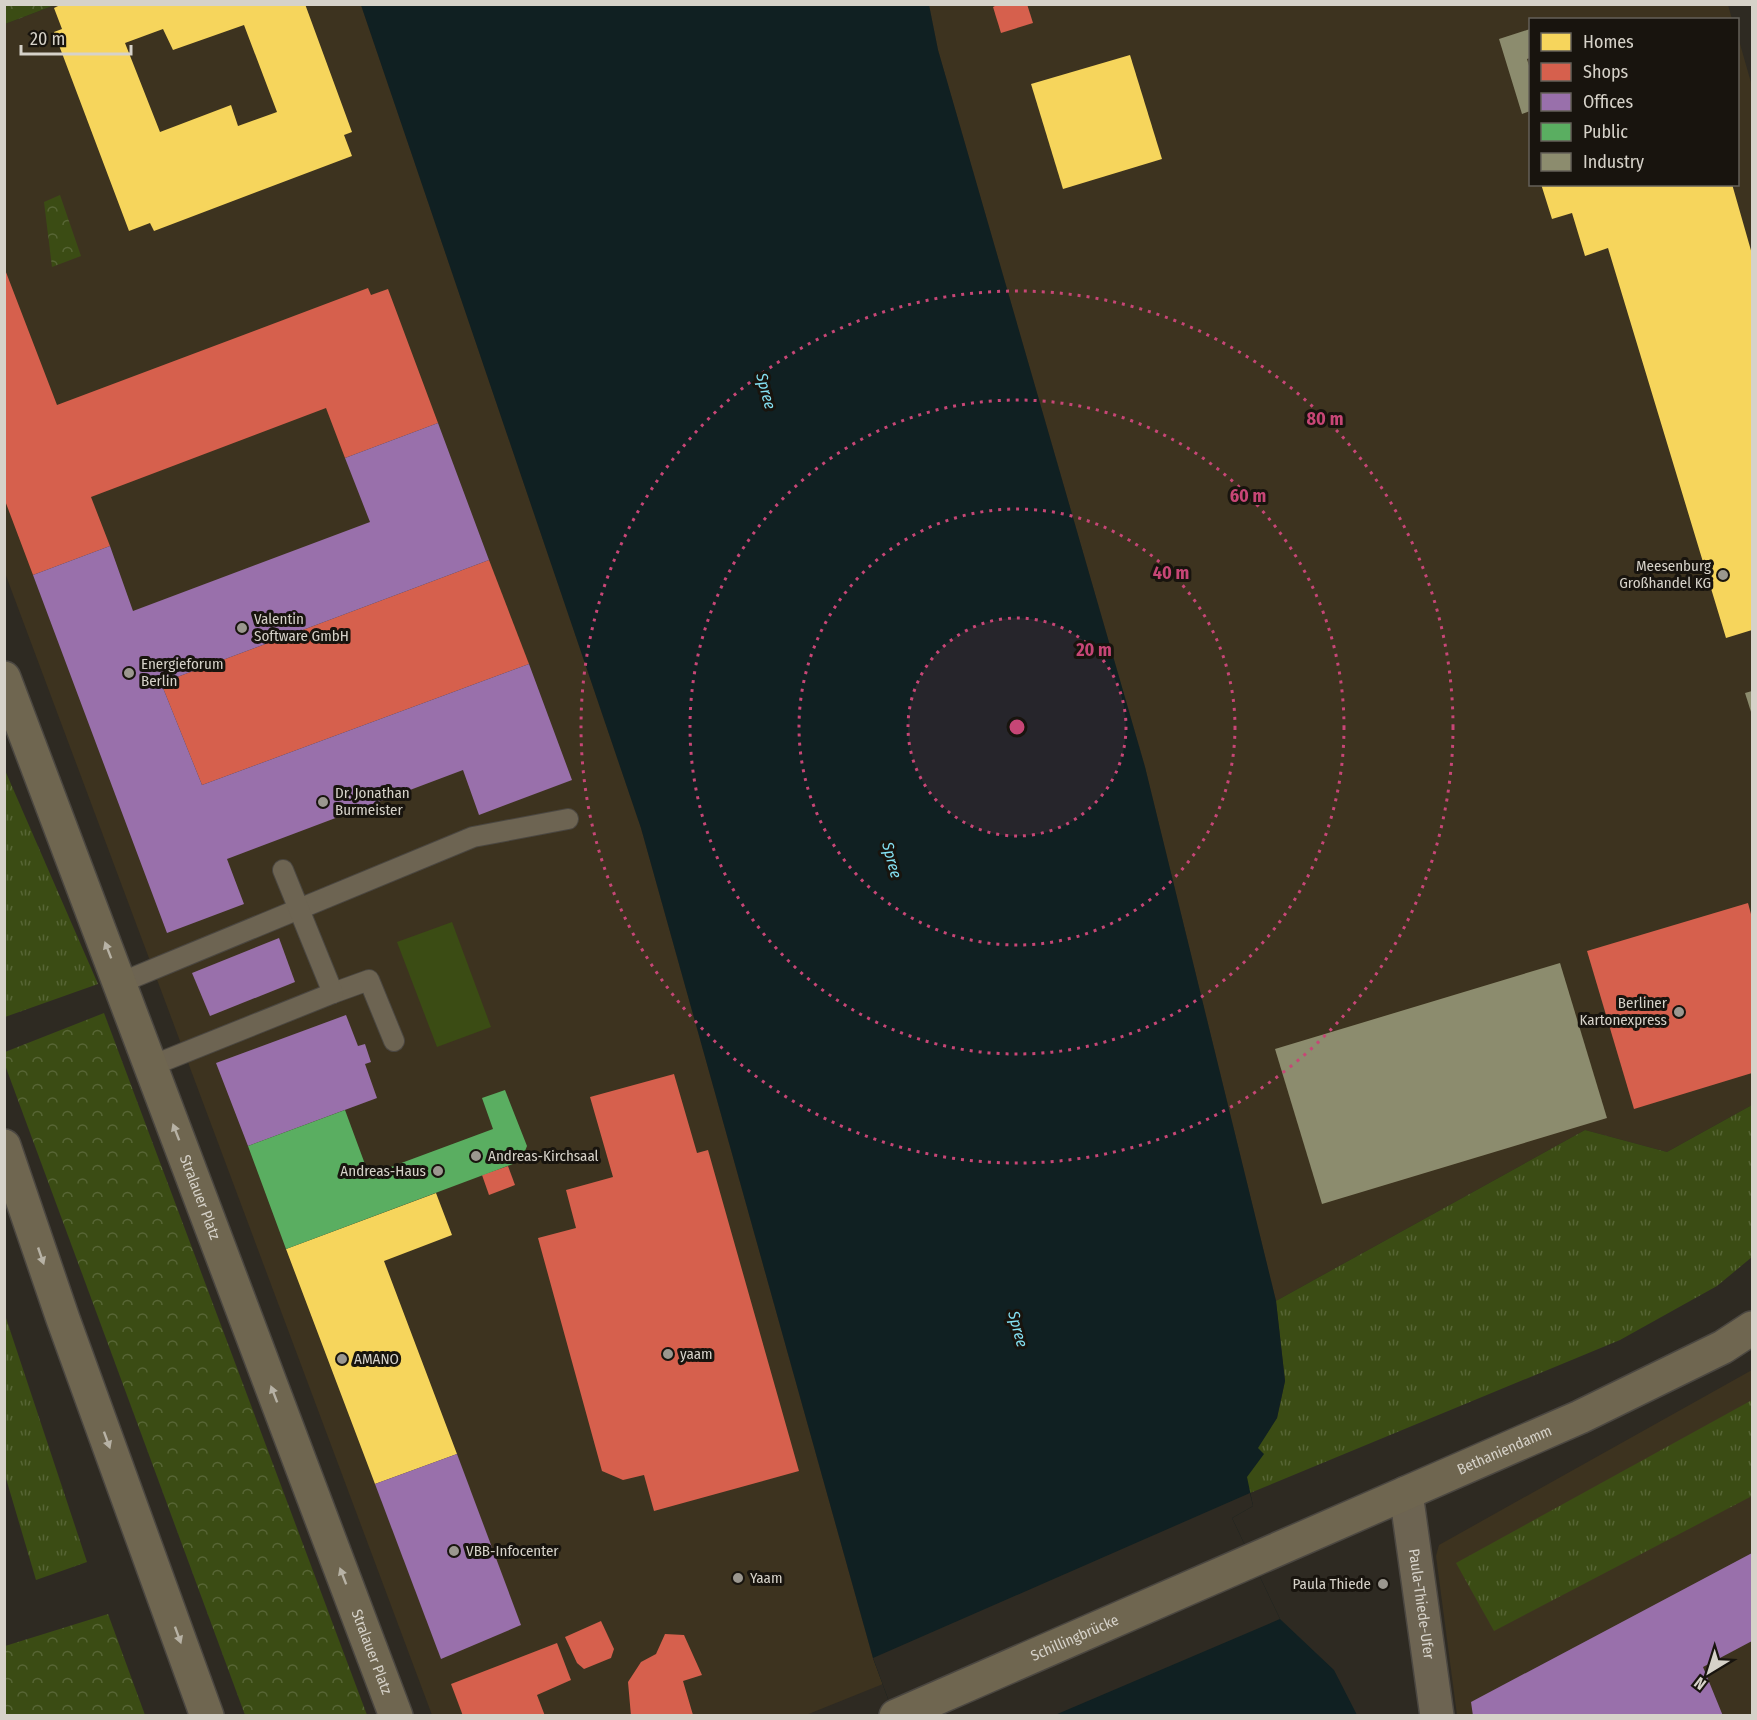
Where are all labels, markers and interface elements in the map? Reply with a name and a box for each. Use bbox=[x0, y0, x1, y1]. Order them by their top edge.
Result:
scale bar bbox=[21, 18, 130, 56]
legend bbox=[1529, 18, 1739, 186]
text: 20 m bbox=[30, 28, 65, 50]
text: Homes bbox=[1583, 31, 1634, 53]
text: Shops bbox=[1583, 61, 1628, 83]
text: Offices bbox=[1583, 91, 1633, 113]
text: Public bbox=[1583, 121, 1628, 143]
text: Industry bbox=[1583, 151, 1644, 173]
water label: Spree bbox=[752, 370, 780, 411]
text: 80 m bbox=[1307, 408, 1343, 430]
text: 60 m bbox=[1230, 485, 1266, 507]
place label: Meesenburg Großhandel KG bbox=[1619, 557, 1711, 592]
text: 40 m bbox=[1153, 562, 1189, 584]
marker: Meesenburg Großhandel KG bbox=[1716, 568, 1730, 582]
place label: Valentin Software GmbH bbox=[254, 610, 349, 645]
marker: Valentin Software GmbH bbox=[235, 621, 249, 635]
text: 20 m bbox=[1075, 639, 1112, 661]
place label: Energieforum Berlin bbox=[141, 655, 223, 690]
marker: Energieforum Berlin bbox=[122, 666, 136, 680]
centre of rings bbox=[1007, 717, 1027, 737]
place label: Dr. Jonathan Burmeister bbox=[335, 784, 410, 819]
marker: Dr. Jonathan Burmeister bbox=[316, 795, 330, 809]
water label: Spree bbox=[878, 839, 906, 880]
one-way arrow bbox=[102, 941, 112, 959]
place label: Berliner Kartonexpress bbox=[1579, 994, 1668, 1029]
marker: Berliner Kartonexpress bbox=[1672, 1005, 1686, 1019]
one-way arrow bbox=[171, 1123, 181, 1141]
place label: Andreas-Kirchsaal bbox=[488, 1147, 599, 1165]
marker: Andreas-Kirchsaal bbox=[469, 1149, 483, 1163]
street label: Stralauer Platz bbox=[176, 1152, 224, 1242]
place label: Andreas-Haus bbox=[340, 1162, 426, 1180]
marker: Andreas-Haus bbox=[431, 1164, 445, 1178]
one-way arrow bbox=[37, 1247, 47, 1265]
water label: Spree bbox=[1004, 1308, 1032, 1349]
place label: yaam bbox=[680, 1345, 713, 1363]
marker: yaam bbox=[661, 1347, 675, 1361]
place label: AMANO bbox=[354, 1350, 399, 1368]
marker: AMANO bbox=[335, 1352, 349, 1366]
one-way arrow bbox=[269, 1384, 279, 1402]
street label: Bethaniendamm bbox=[1454, 1422, 1554, 1479]
one-way arrow bbox=[103, 1431, 112, 1449]
place label: VBB-Infocenter bbox=[466, 1542, 559, 1560]
marker: VBB-Infocenter bbox=[447, 1544, 461, 1558]
street label: Paula-Thiede-Ufer bbox=[1405, 1548, 1438, 1661]
one-way arrow bbox=[337, 1567, 347, 1585]
place label: Yaam bbox=[750, 1569, 782, 1587]
marker: Yaam bbox=[731, 1571, 745, 1585]
place label: Paula Thiede bbox=[1292, 1575, 1371, 1593]
marker: Paula Thiede bbox=[1376, 1577, 1390, 1591]
street label: Stralauer Platz bbox=[348, 1607, 396, 1697]
street label: Schillingbrücke bbox=[1028, 1611, 1121, 1665]
one-way arrow bbox=[174, 1626, 184, 1644]
north arrow bbox=[1679, 1642, 1739, 1702]
text: N bbox=[1690, 1673, 1710, 1694]

